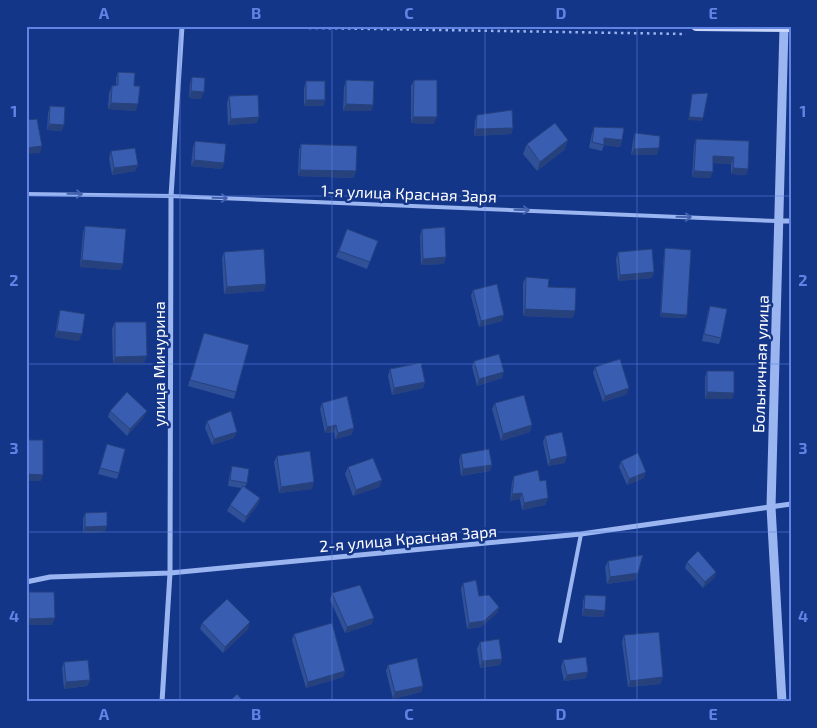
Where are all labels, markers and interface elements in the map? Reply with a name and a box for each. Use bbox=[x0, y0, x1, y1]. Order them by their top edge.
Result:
text: A bbox=[99, 3, 110, 22]
text: B bbox=[251, 3, 261, 22]
text: C bbox=[404, 3, 414, 22]
text: D bbox=[556, 3, 567, 22]
text: E bbox=[708, 3, 718, 22]
text: 1 bbox=[11, 101, 17, 120]
text: 1 bbox=[800, 101, 806, 120]
street label: 1-я улица Красная Заря bbox=[321, 180, 497, 207]
one-way arrow bbox=[67, 190, 83, 199]
one-way arrow bbox=[211, 193, 227, 203]
one-way arrow bbox=[514, 206, 530, 215]
one-way arrow bbox=[676, 213, 692, 222]
text: 2 bbox=[9, 270, 19, 289]
text: 2 bbox=[798, 270, 808, 289]
street label: Больничная улица bbox=[748, 295, 773, 433]
street label: улица Мичурина bbox=[149, 301, 169, 427]
text: 3 bbox=[9, 438, 19, 457]
text: 3 bbox=[798, 438, 808, 457]
street label: 2-я улица Красная Заря bbox=[318, 521, 498, 556]
text: 4 bbox=[9, 606, 19, 625]
text: 4 bbox=[798, 606, 808, 625]
text: A bbox=[99, 704, 110, 723]
text: B bbox=[251, 704, 261, 723]
text: C bbox=[404, 704, 414, 723]
text: D bbox=[556, 704, 567, 723]
text: E bbox=[708, 704, 718, 723]

